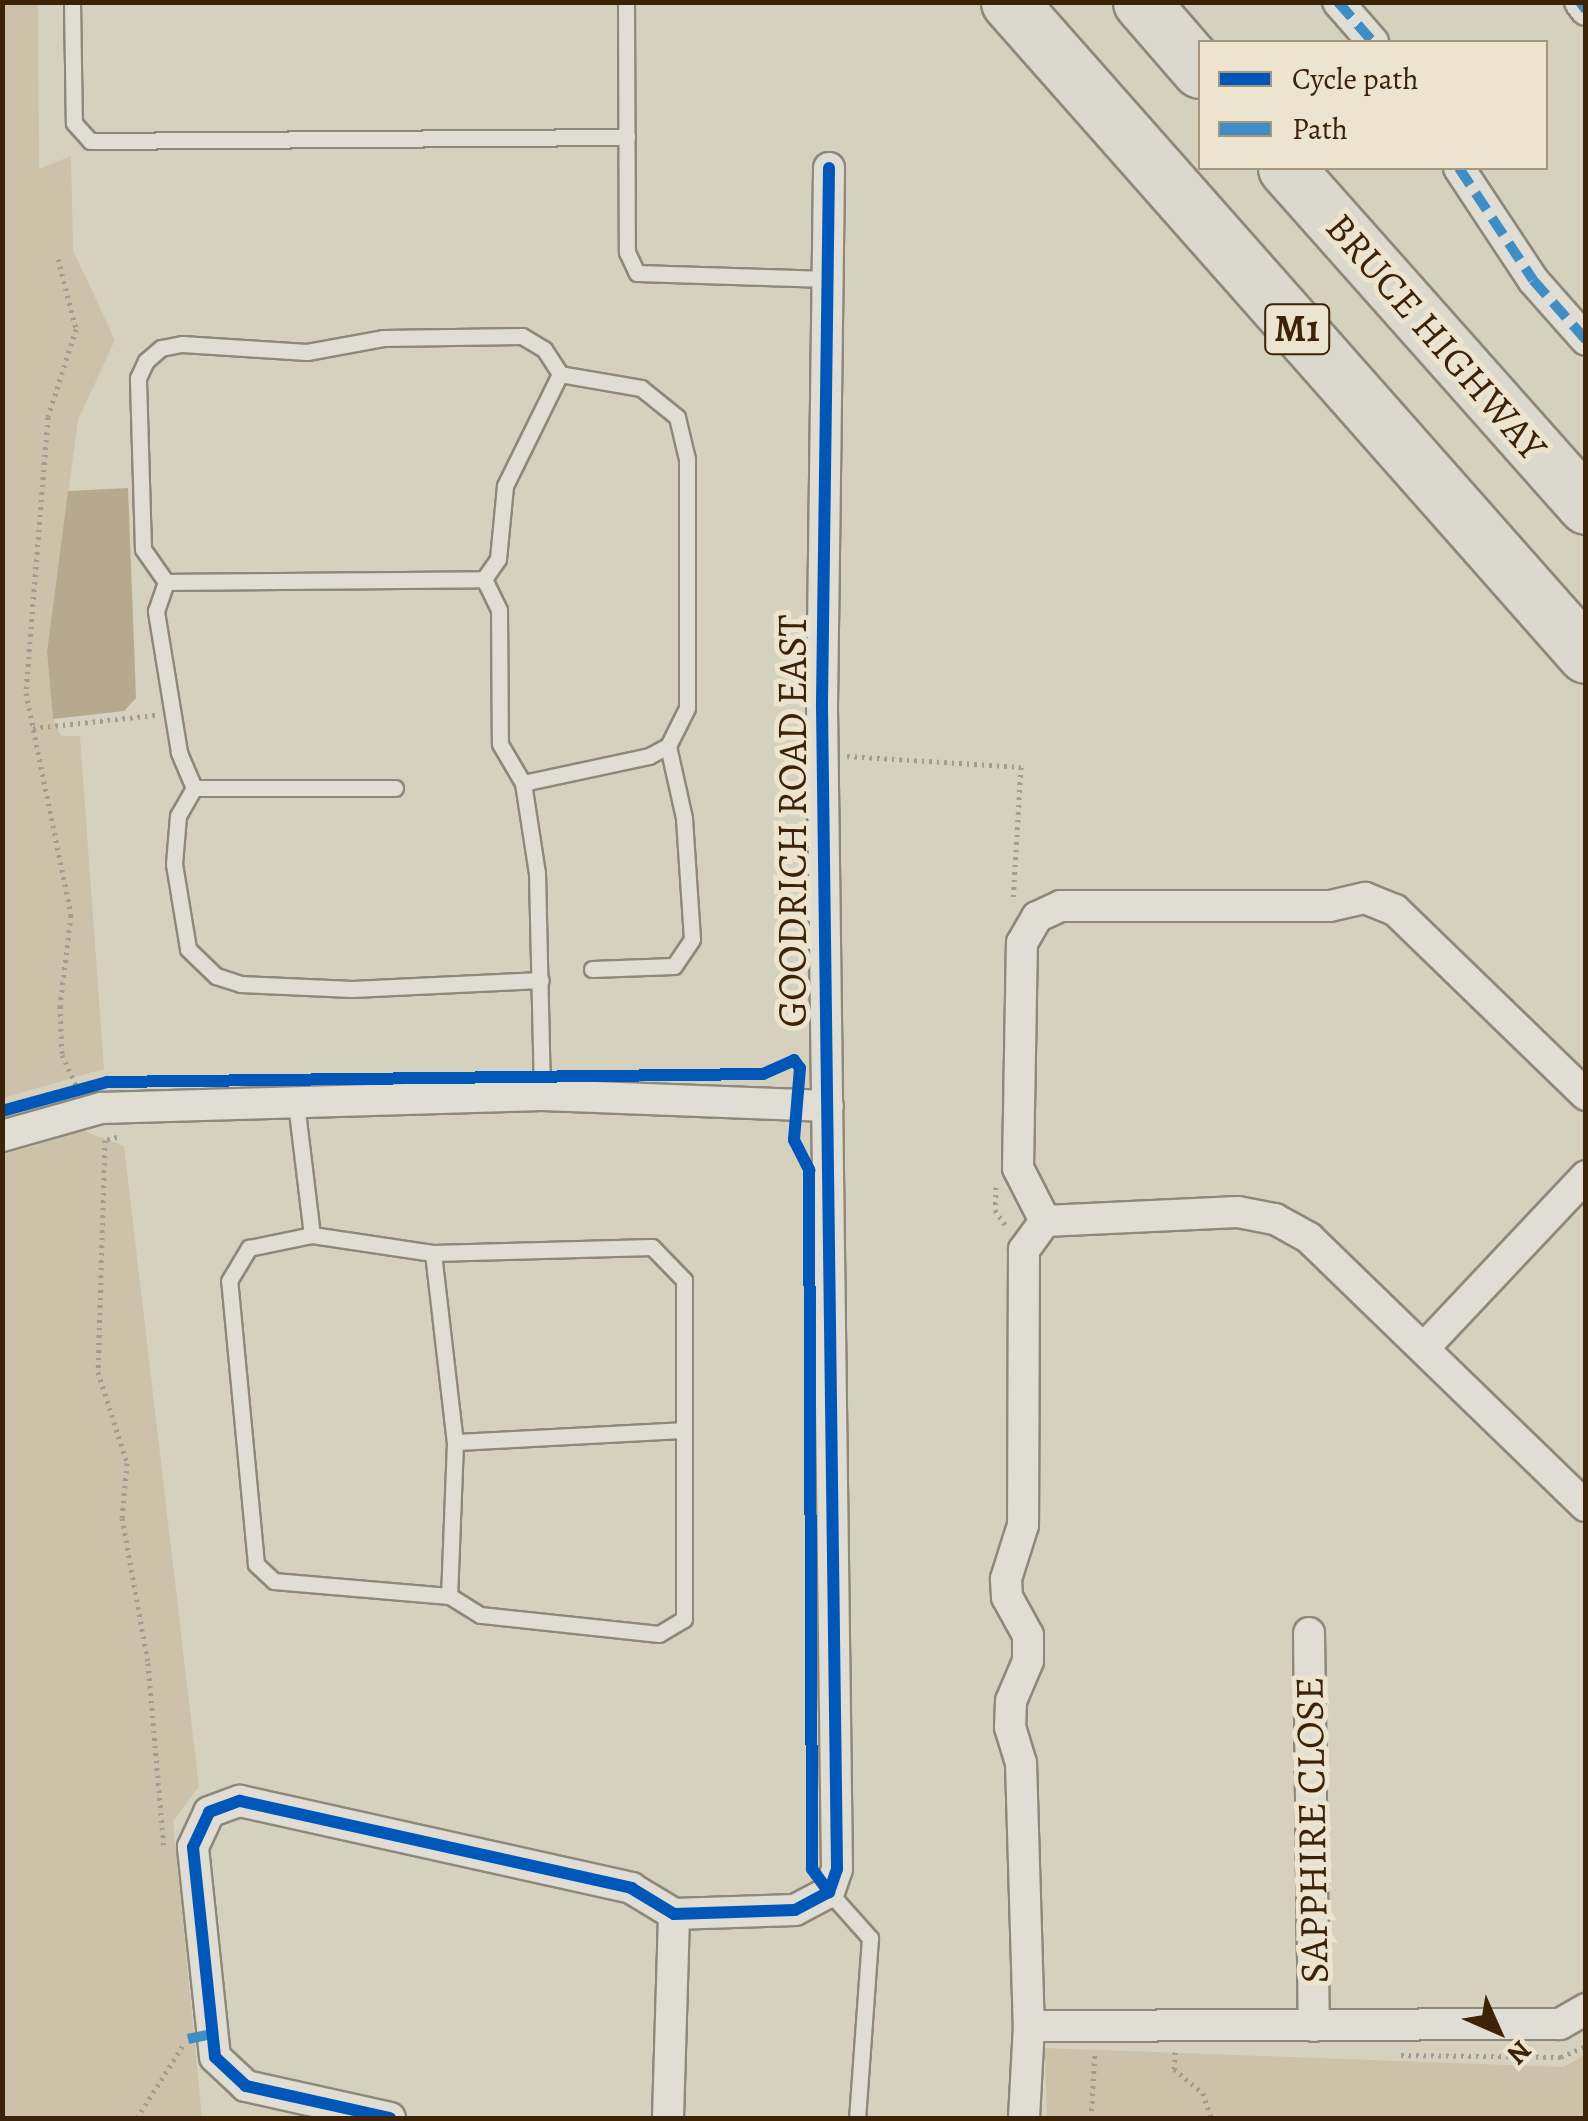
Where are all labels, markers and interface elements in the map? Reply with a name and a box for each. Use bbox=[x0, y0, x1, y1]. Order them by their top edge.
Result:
legend bbox=[1198, 40, 1548, 170]
text: Cycle path bbox=[1292, 59, 1419, 99]
text: Path bbox=[1292, 109, 1348, 149]
street label: BRUCE HIGHWAY bbox=[1316, 204, 1556, 470]
road number: M1 bbox=[1262, 296, 1332, 362]
street label: GOODRICH ROAD EAST bbox=[769, 615, 817, 1027]
street label: SAPPHIRE CLOSE bbox=[1285, 1676, 1339, 1984]
north arrow bbox=[1448, 1981, 1548, 2081]
text: N bbox=[1499, 2032, 1540, 2073]

